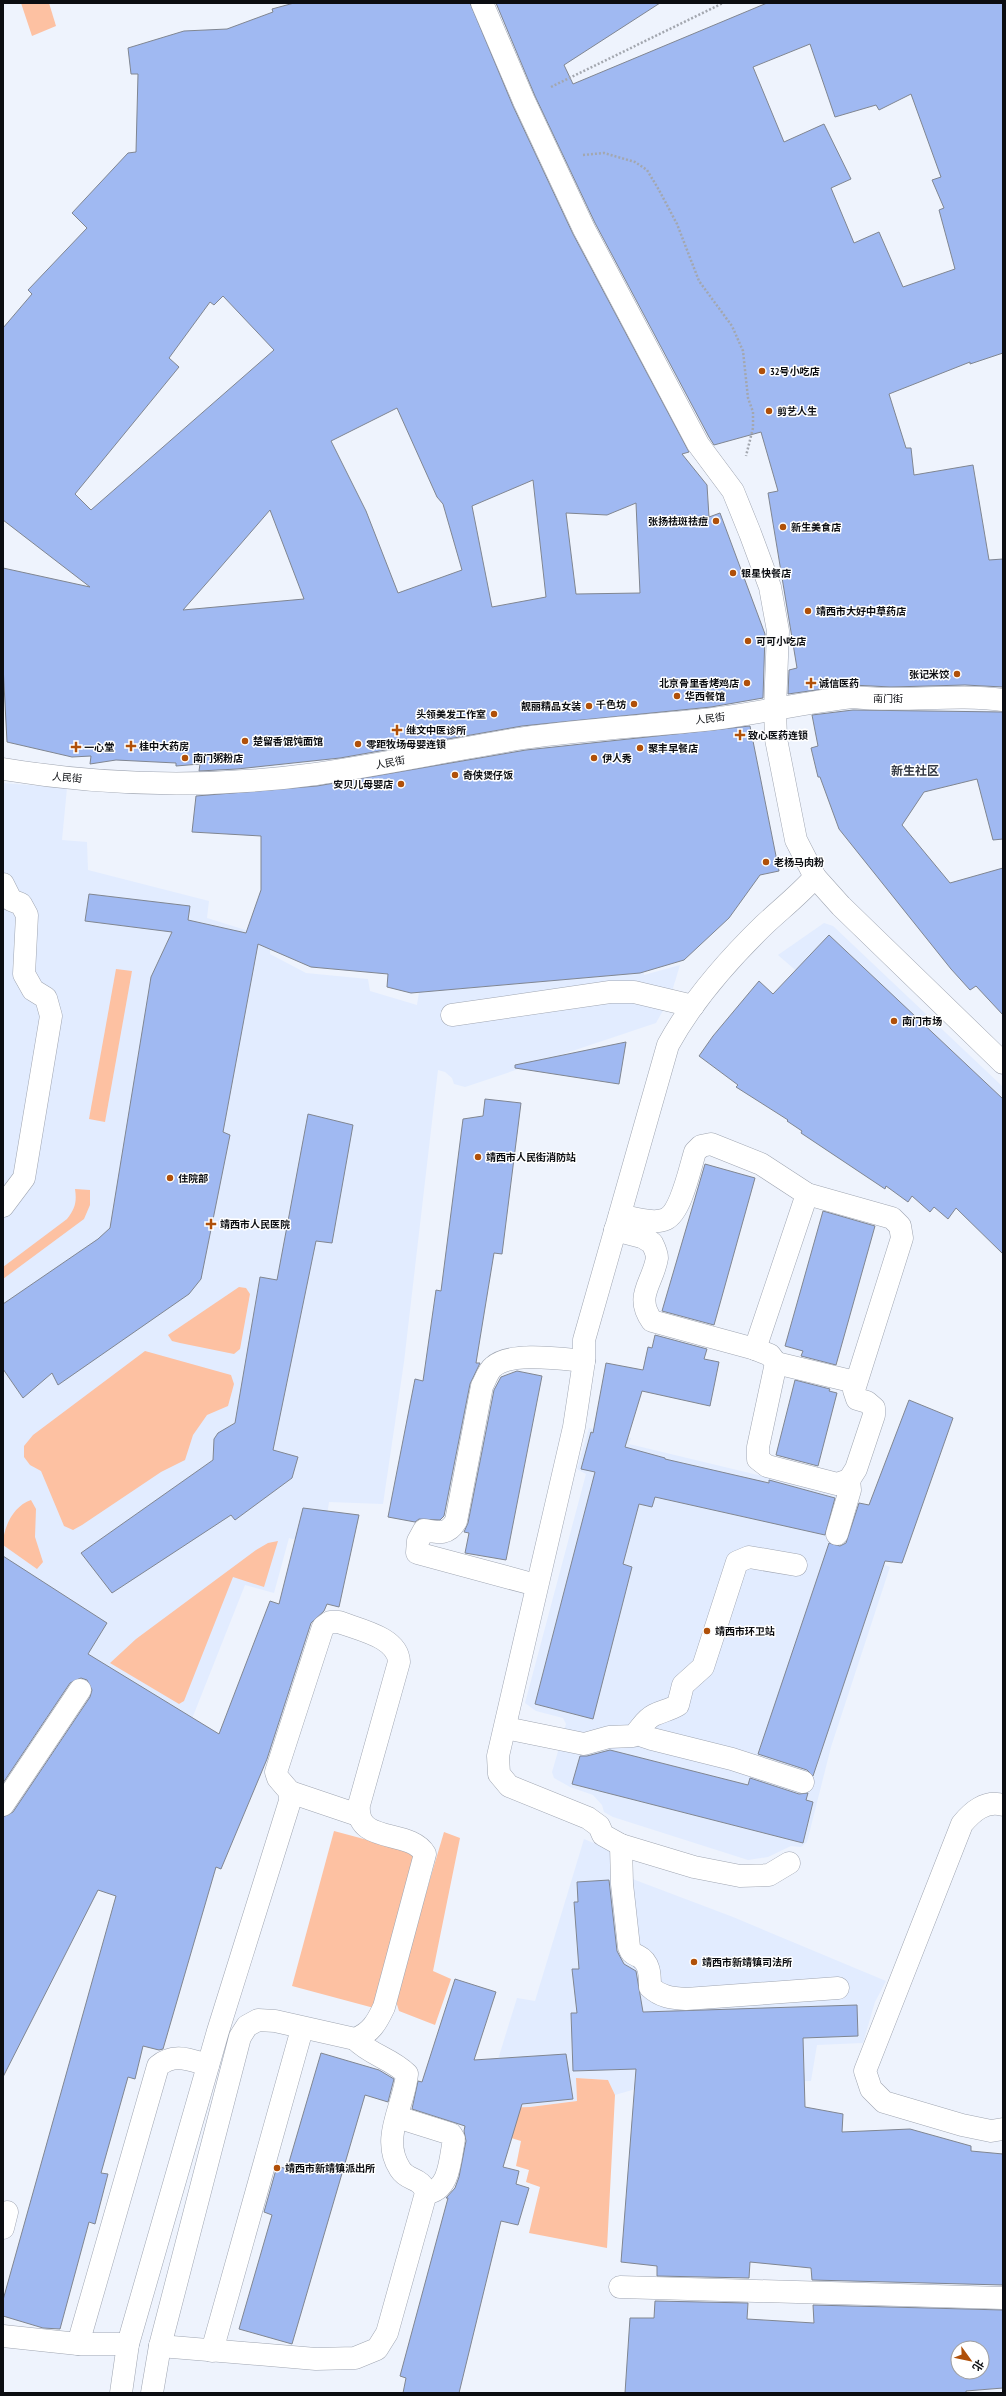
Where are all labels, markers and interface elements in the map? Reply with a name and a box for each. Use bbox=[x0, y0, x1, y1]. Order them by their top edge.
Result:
place label: 32号小吃店 bbox=[770, 365, 820, 378]
marker: 32号小吃店 bbox=[757, 366, 767, 376]
place label: 剪艺人生 bbox=[777, 405, 817, 418]
marker: 剪艺人生 bbox=[764, 406, 774, 416]
place label: 张扬祛斑祛痘 bbox=[648, 515, 708, 528]
marker: 张扬祛斑祛痘 bbox=[711, 516, 721, 526]
place label: 新生美食店 bbox=[791, 521, 841, 534]
marker: 新生美食店 bbox=[778, 522, 788, 532]
place label: 银星快餐店 bbox=[741, 567, 791, 580]
marker: 银星快餐店 bbox=[728, 568, 738, 578]
place label: 靖西市大好中草药店 bbox=[816, 605, 906, 618]
marker: 靖西市大好中草药店 bbox=[803, 606, 813, 616]
place label: 可可小吃店 bbox=[756, 635, 806, 648]
marker: 可可小吃店 bbox=[743, 636, 753, 646]
place label: 张记米饺 bbox=[909, 668, 950, 681]
marker: 张记米饺 bbox=[952, 669, 962, 679]
place label: 北京骨里香烤鸡店 bbox=[659, 677, 739, 690]
place label: 诚信医药 bbox=[819, 677, 859, 690]
marker: 北京骨里香烤鸡店 bbox=[742, 678, 752, 688]
marker: 诚信医药 bbox=[806, 678, 816, 688]
place label: 华西餐馆 bbox=[685, 690, 725, 703]
marker: 华西餐馆 bbox=[672, 691, 682, 701]
street label: 南门街 bbox=[873, 692, 903, 705]
place label: 千色坊 bbox=[596, 698, 626, 711]
marker: 千色坊 bbox=[629, 699, 639, 709]
place label: 靓丽精品女装 bbox=[521, 700, 581, 713]
marker: 靓丽精品女装 bbox=[584, 701, 594, 711]
place label: 头领美发工作室 bbox=[416, 708, 486, 721]
marker: 头领美发工作室 bbox=[489, 709, 499, 719]
street label: 人民街 bbox=[694, 710, 726, 727]
marker: 继文中医诊所 bbox=[391, 724, 403, 736]
place label: 继文中医诊所 bbox=[406, 724, 466, 737]
place label: 致心医药连锁 bbox=[748, 729, 808, 742]
marker: 致心医药连锁 bbox=[735, 730, 745, 740]
place label: 楚留香馄饨面馆 bbox=[253, 735, 323, 748]
marker: 楚留香馄饨面馆 bbox=[240, 736, 250, 746]
place label: 零距牧场母婴连锁 bbox=[366, 738, 446, 751]
marker: 零距牧场母婴连锁 bbox=[353, 739, 363, 749]
place label: 桂中大药房 bbox=[139, 740, 189, 753]
place label: 一心堂 bbox=[84, 741, 114, 754]
marker: 桂中大药房 bbox=[126, 741, 136, 751]
marker: 一心堂 bbox=[71, 742, 81, 752]
place label: 聚丰早餐店 bbox=[648, 742, 698, 755]
marker: 聚丰早餐店 bbox=[635, 743, 645, 753]
place label: 南门粥粉店 bbox=[193, 752, 243, 765]
place label: 伊人秀 bbox=[602, 752, 632, 765]
marker: 南门粥粉店 bbox=[180, 753, 190, 763]
street label: 人民街 bbox=[374, 753, 406, 772]
marker: 伊人秀 bbox=[589, 753, 599, 763]
district label: 新生社区 bbox=[891, 763, 939, 778]
place label: 奇侠煲仔饭 bbox=[463, 769, 513, 782]
street label: 人民街 bbox=[51, 770, 82, 785]
marker: 奇侠煲仔饭 bbox=[450, 770, 460, 780]
place label: 安贝儿母婴店 bbox=[333, 778, 393, 791]
marker: 安贝儿母婴店 bbox=[396, 779, 406, 789]
place label: 老杨马肉粉 bbox=[774, 856, 824, 869]
marker: 老杨马肉粉 bbox=[761, 857, 771, 867]
place label: 南门市场 bbox=[902, 1015, 942, 1028]
marker: 南门市场 bbox=[889, 1016, 899, 1026]
place label: 靖西市人民街消防站 bbox=[486, 1151, 576, 1164]
marker: 靖西市人民街消防站 bbox=[473, 1152, 483, 1162]
place label: 住院部 bbox=[178, 1172, 208, 1185]
marker: 住院部 bbox=[165, 1173, 175, 1183]
marker: 靖西市人民医院 bbox=[205, 1218, 217, 1230]
place label: 靖西市人民医院 bbox=[220, 1218, 290, 1231]
place label: 靖西市环卫站 bbox=[715, 1625, 775, 1638]
marker: 靖西市环卫站 bbox=[702, 1626, 712, 1636]
place label: 靖西市新靖镇司法所 bbox=[702, 1956, 792, 1969]
marker: 靖西市新靖镇司法所 bbox=[689, 1957, 699, 1967]
place label: 靖西市新靖镇派出所 bbox=[285, 2162, 375, 2175]
marker: 靖西市新靖镇派出所 bbox=[272, 2163, 282, 2173]
north arrow bbox=[950, 2340, 990, 2380]
text: 北 bbox=[970, 2357, 987, 2374]

